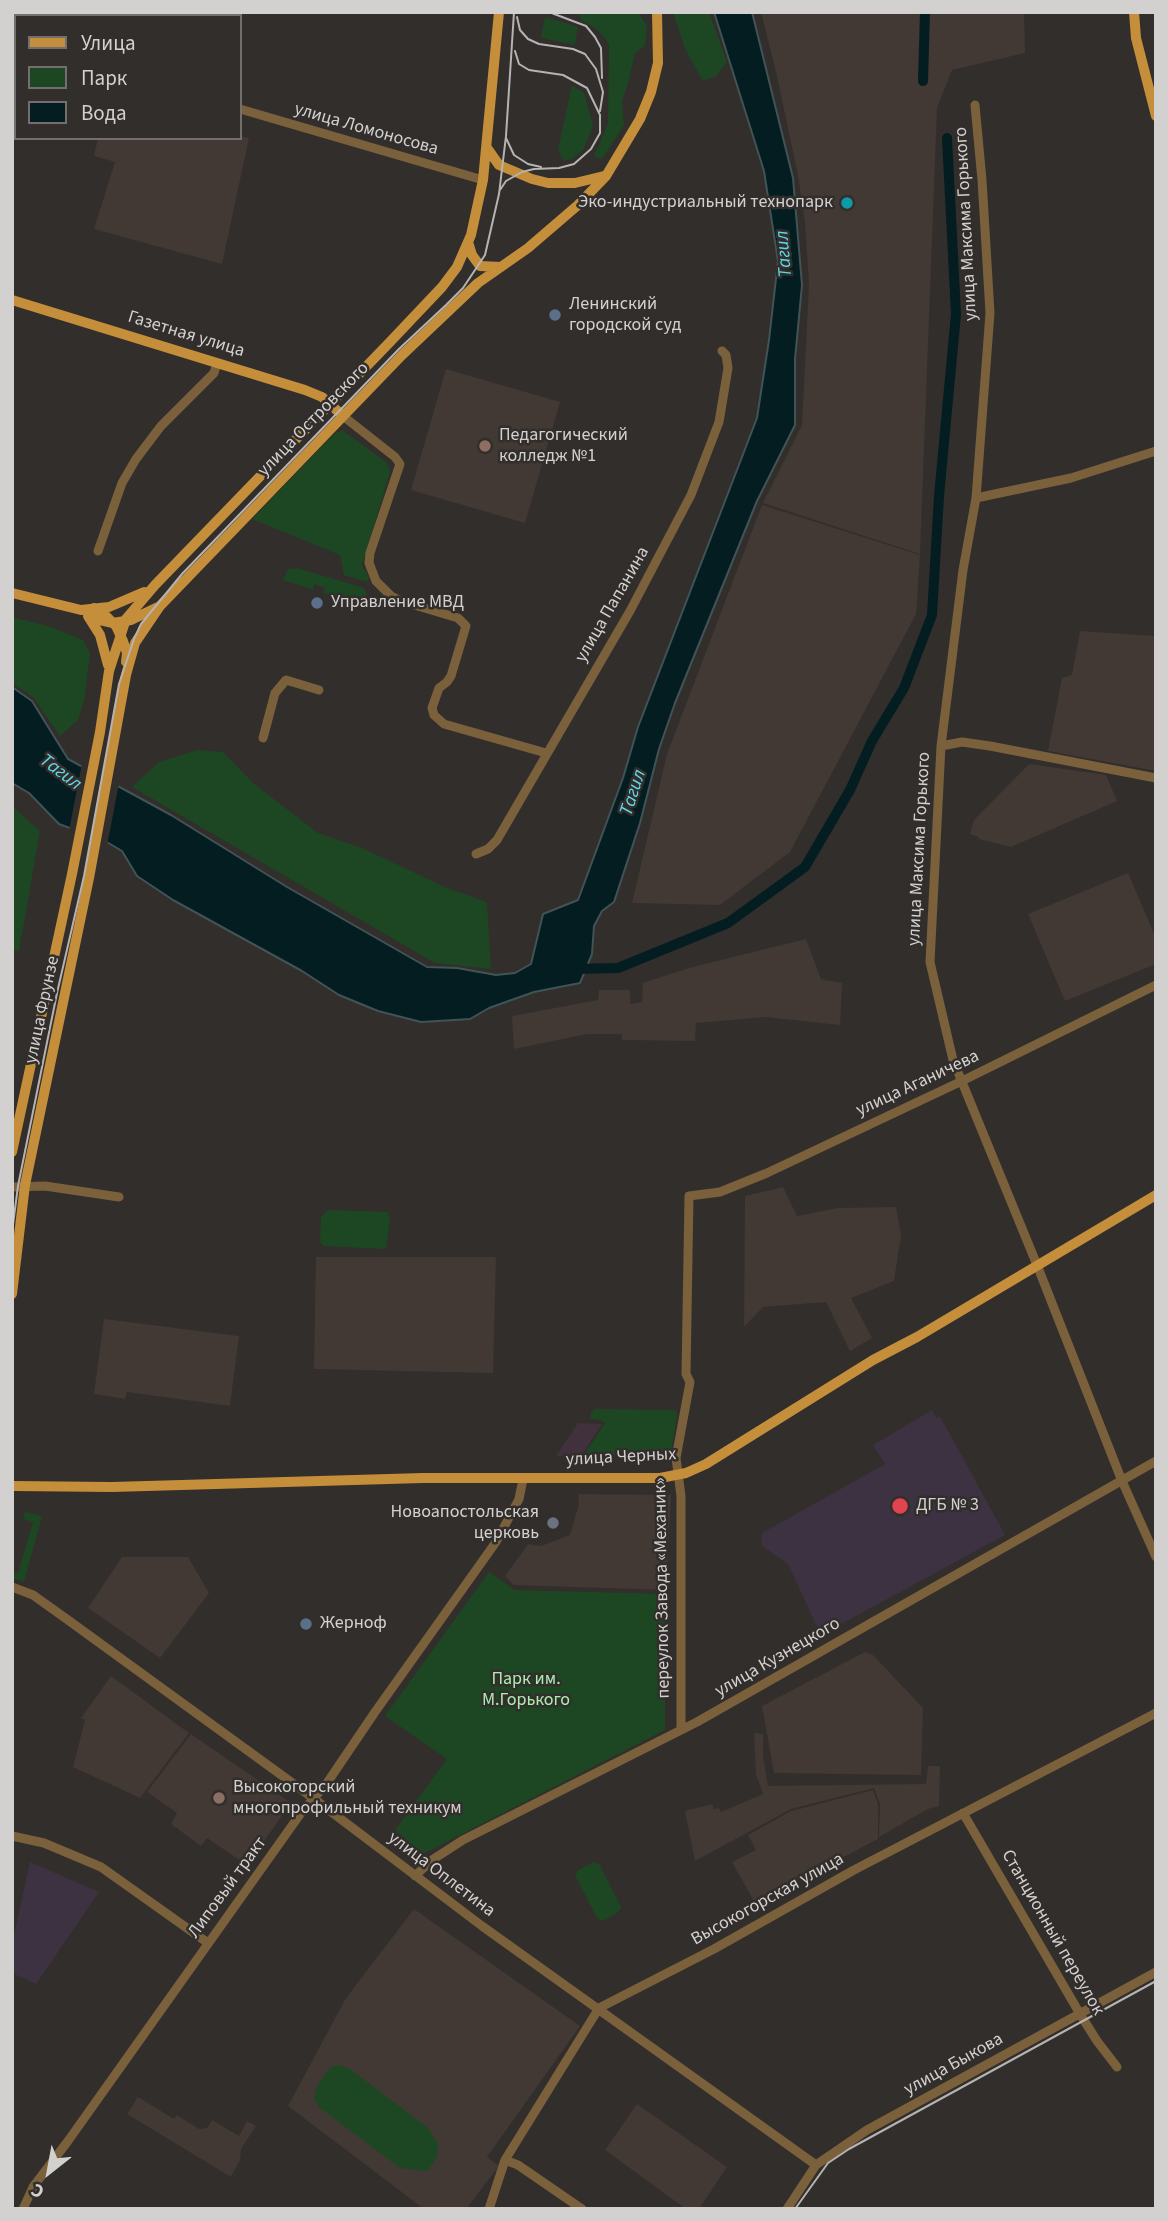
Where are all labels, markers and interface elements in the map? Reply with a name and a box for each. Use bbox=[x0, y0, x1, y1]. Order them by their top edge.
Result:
legend bbox=[14, 14, 242, 140]
text: Улица bbox=[81, 28, 136, 58]
text: Парк bbox=[81, 63, 127, 93]
text: Вода bbox=[81, 98, 127, 128]
street label: улица Ломоносова bbox=[292, 99, 440, 161]
street label: улица Максима Горького bbox=[951, 126, 983, 322]
place label: Эко-индустриальный технопарк bbox=[578, 192, 833, 214]
marker: Эко-индустриальный технопарк bbox=[839, 195, 855, 211]
water label: Тагил bbox=[772, 230, 798, 278]
place label: Ленинский городской суд bbox=[569, 294, 681, 336]
street label: Газетная улица bbox=[125, 307, 247, 363]
marker: Ленинский городской суд bbox=[547, 307, 563, 323]
street label: улица Островского bbox=[254, 358, 374, 482]
place label: Педагогический колледж №1 bbox=[499, 425, 628, 467]
marker: Педагогический колледж №1 bbox=[477, 438, 493, 454]
street label: улица Папанина bbox=[571, 543, 655, 667]
place label: Управление МВД bbox=[331, 592, 464, 614]
marker: Управление МВД bbox=[309, 595, 325, 611]
water label: Тагил bbox=[34, 750, 86, 796]
street label: улица Максима Горького bbox=[904, 751, 936, 947]
water label: Тагил bbox=[616, 767, 652, 819]
street label: улица Фрунзе bbox=[21, 954, 65, 1066]
street label: улица Аганичева bbox=[853, 1046, 983, 1122]
street label: улица Черных bbox=[565, 1444, 677, 1472]
street label: переулок Завода «Механик» bbox=[650, 1477, 676, 1699]
place label: ДГБ № 3 bbox=[916, 1495, 979, 1517]
marker: ДГБ № 3 bbox=[890, 1496, 910, 1516]
place label: Новоапостольская церковь bbox=[391, 1502, 539, 1544]
marker: Новоапостольская церковь bbox=[545, 1515, 561, 1531]
place label: Жерноф bbox=[320, 1613, 387, 1635]
street label: улица Кузнецкого bbox=[712, 1613, 844, 1703]
marker: Жерноф bbox=[298, 1616, 314, 1632]
park label: Парк им. М.Горького bbox=[482, 1669, 570, 1712]
place label: Высокогорский многопрофильный техникум bbox=[233, 1777, 462, 1820]
marker: Высокогорский многопрофильный техникум bbox=[211, 1790, 227, 1806]
street label: улица Оплетина bbox=[383, 1828, 499, 1922]
street label: Липовый тракт bbox=[184, 1833, 272, 1943]
street label: Станционный переулок bbox=[996, 1846, 1108, 2020]
street label: Высокогорская улица bbox=[688, 1849, 848, 1951]
street label: улица Быкова bbox=[901, 2029, 1007, 2101]
north arrow bbox=[14, 2137, 84, 2207]
text: С bbox=[26, 2176, 50, 2205]

